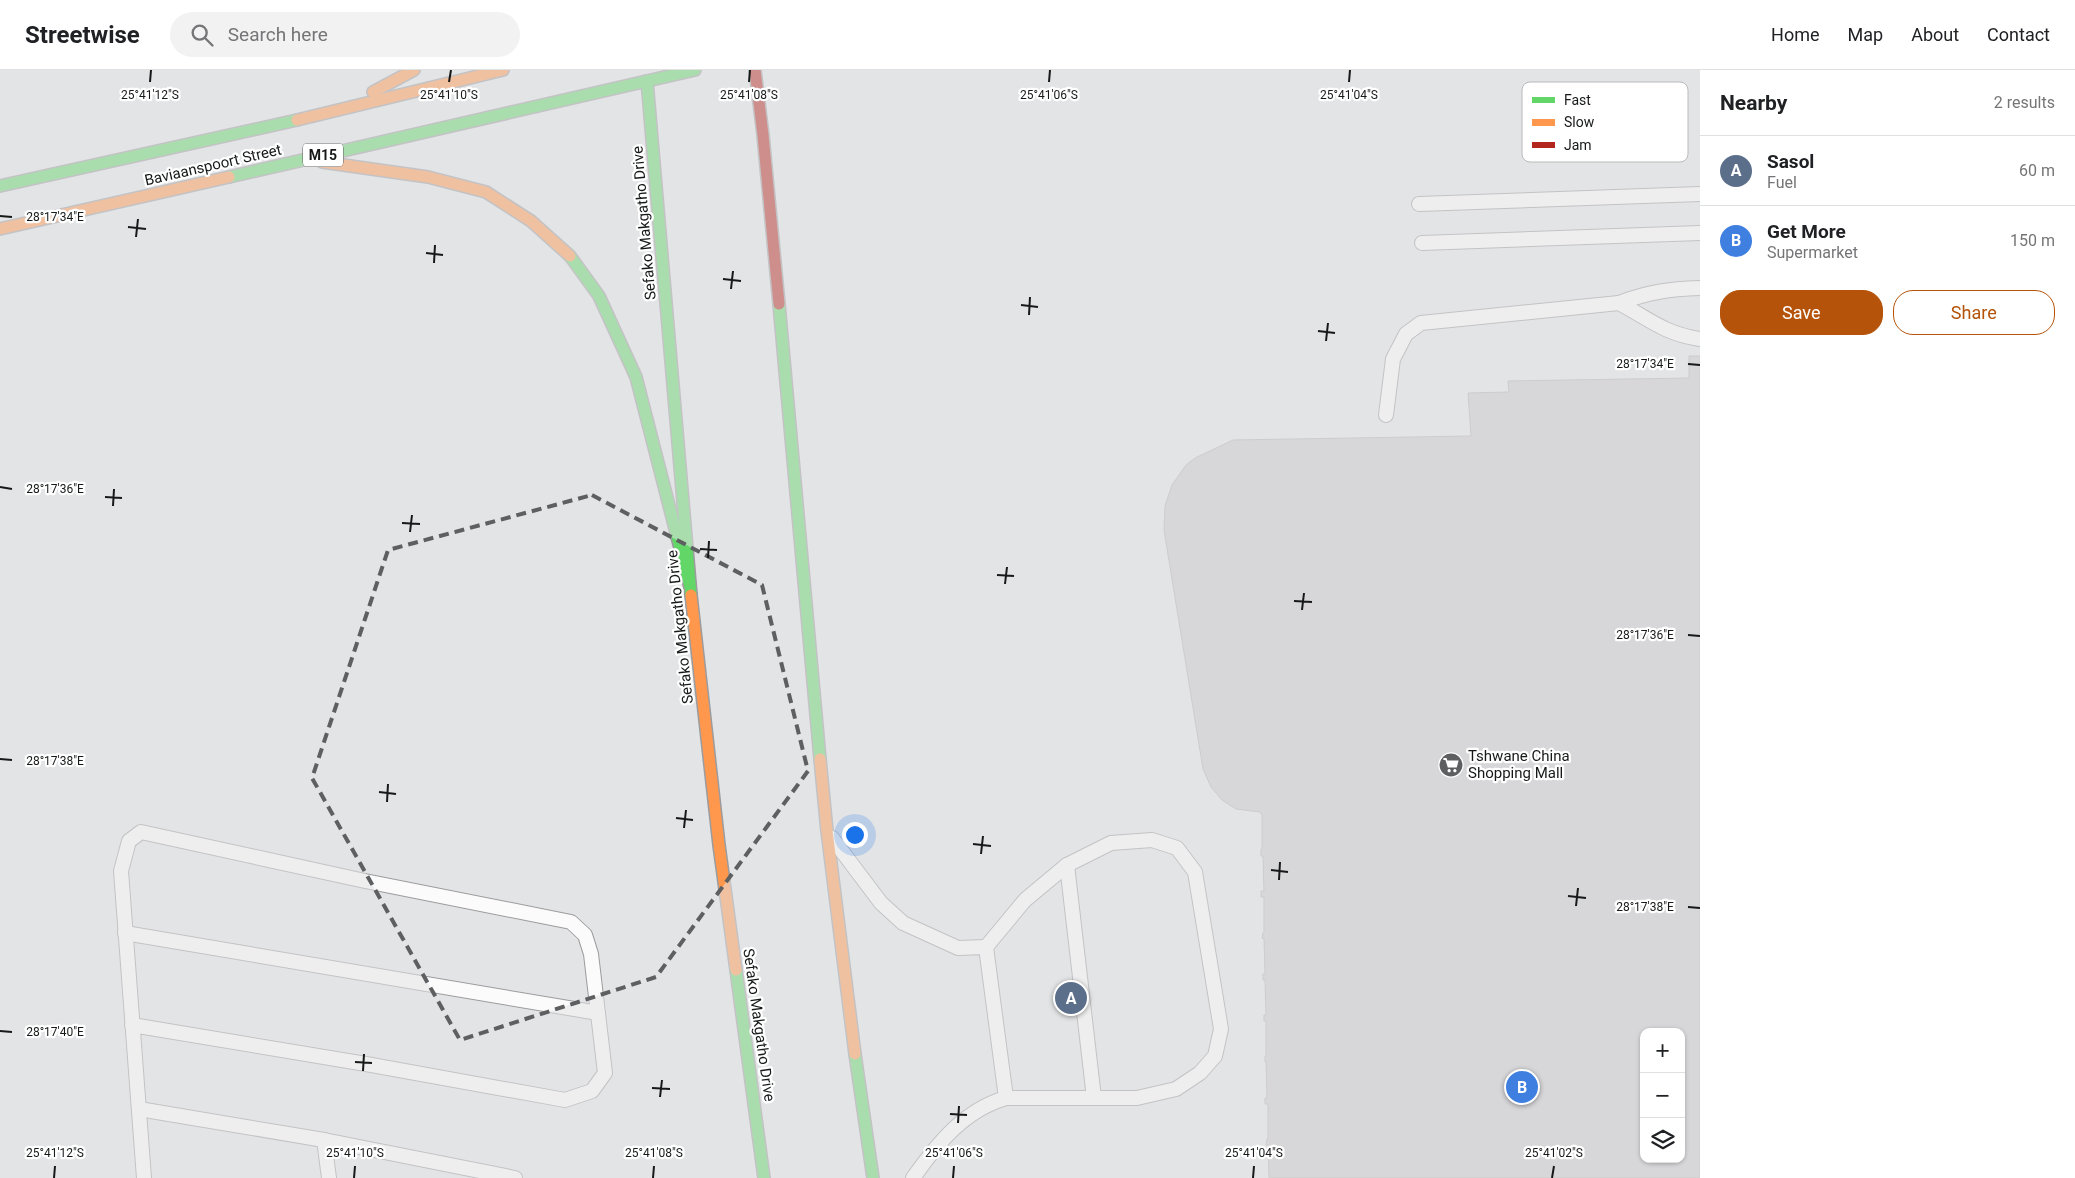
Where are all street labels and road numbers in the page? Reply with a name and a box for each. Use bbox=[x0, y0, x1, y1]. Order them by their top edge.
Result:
street label: Baviaanspoort Street bbox=[143, 140, 283, 189]
road number: M15 bbox=[303, 144, 343, 166]
street label: Sefako Makgatho Drive bbox=[628, 145, 660, 301]
street label: Sefako Makgatho Drive bbox=[663, 549, 697, 705]
street label: Sefako Makgatho Drive bbox=[739, 947, 779, 1103]

